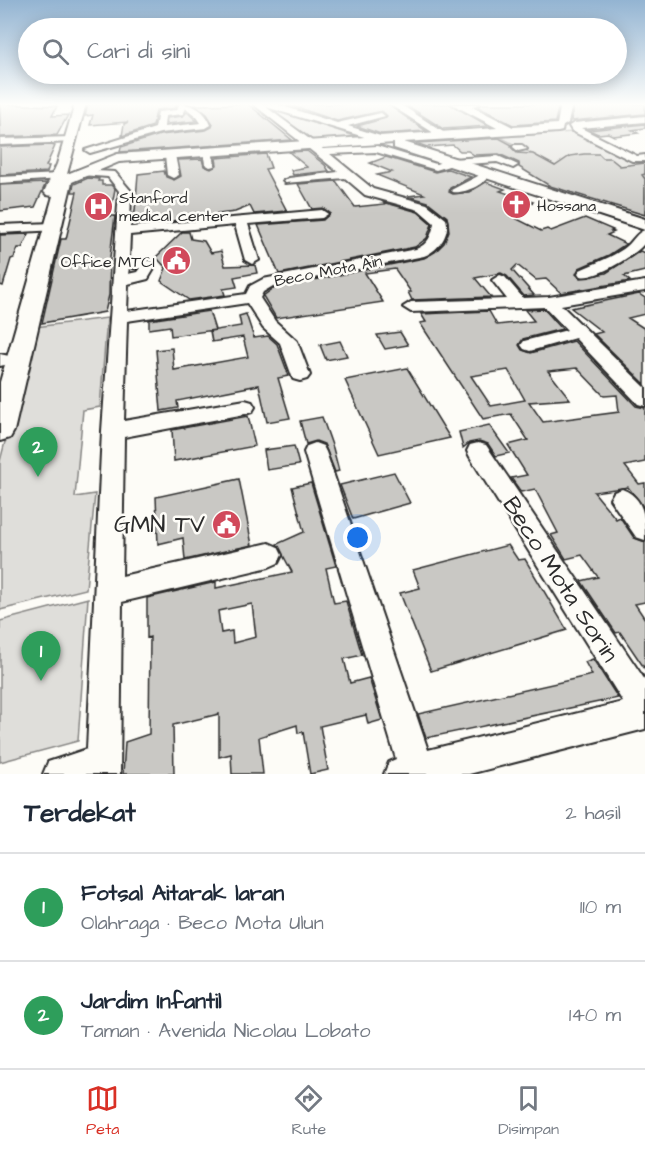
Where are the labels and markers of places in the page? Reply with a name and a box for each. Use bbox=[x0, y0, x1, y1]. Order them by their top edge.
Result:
place label: Stanford medical center bbox=[119, 187, 229, 227]
church icon: Hossana bbox=[500, 189, 532, 221]
hospital icon: Stanford medical center bbox=[82, 190, 114, 222]
place label: Hossana bbox=[537, 195, 596, 217]
public building icon: Office MTCI bbox=[160, 245, 192, 277]
place label: Office MTCI bbox=[61, 251, 155, 273]
pin: 2 bbox=[18, 428, 57, 477]
place label: GMN TV bbox=[114, 508, 205, 542]
public building icon: GMN TV bbox=[210, 508, 242, 540]
pin: 1 bbox=[22, 632, 60, 681]

